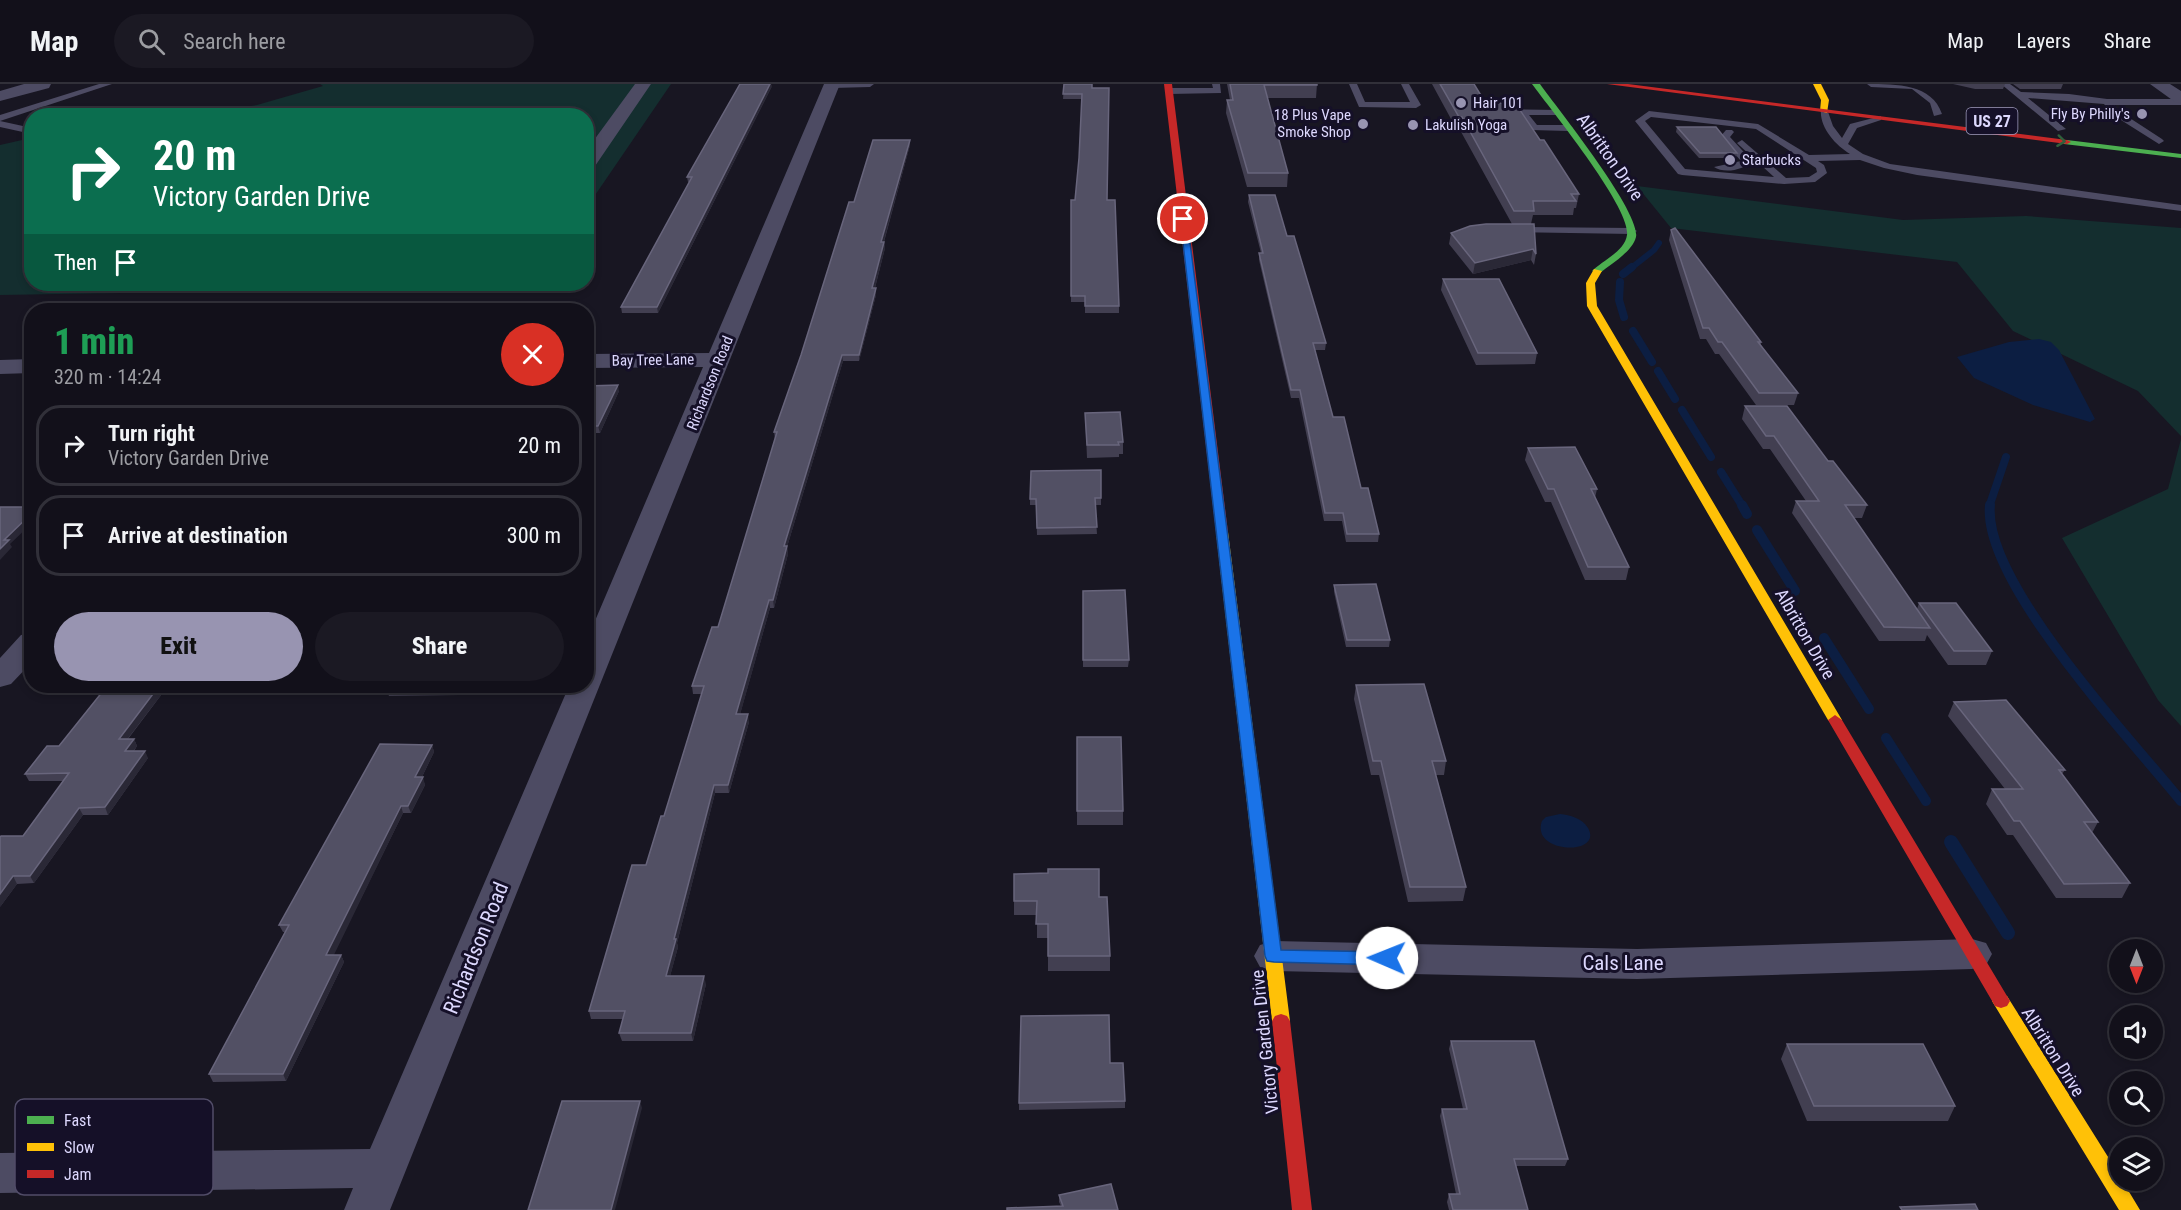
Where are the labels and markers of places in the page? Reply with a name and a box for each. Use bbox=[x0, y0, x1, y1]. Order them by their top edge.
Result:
place label: Hair 101 bbox=[1473, 94, 1523, 112]
marker: Hair 101 bbox=[1454, 96, 1468, 110]
place label: Fly By Philly's bbox=[2051, 105, 2130, 123]
place label: 18 Plus Vape Smoke Shop bbox=[1274, 106, 1351, 141]
marker: Fly By Philly's bbox=[2135, 107, 2149, 121]
place label: Lakulish Yoga bbox=[1425, 116, 1507, 134]
marker: 18 Plus Vape Smoke Shop bbox=[1356, 117, 1370, 131]
marker: Lakulish Yoga bbox=[1406, 118, 1420, 132]
place label: Starbucks bbox=[1742, 151, 1801, 169]
marker: Starbucks bbox=[1723, 153, 1737, 167]
pin bbox=[1157, 193, 1208, 244]

